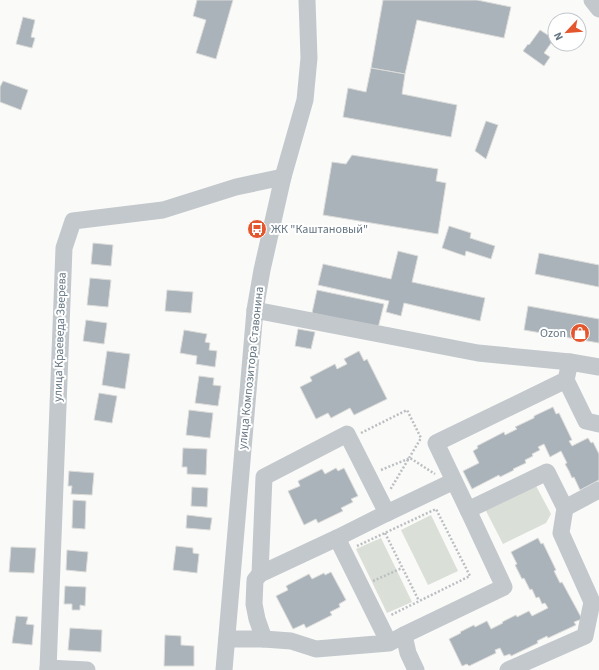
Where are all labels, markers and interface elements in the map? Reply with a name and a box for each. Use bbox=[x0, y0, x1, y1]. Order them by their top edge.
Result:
north arrow bbox=[547, 12, 587, 52]
text: N bbox=[550, 30, 567, 43]
bus stop icon: ЖК "Каштановый" bbox=[246, 218, 268, 240]
place label: ЖК "Каштановый" bbox=[271, 221, 368, 238]
street label: улица Краеведа Зверева bbox=[49, 272, 71, 402]
street label: улица Композитора Ставонина bbox=[234, 286, 268, 450]
shop icon: Ozon bbox=[569, 322, 591, 344]
place label: Ozon bbox=[540, 325, 566, 342]

